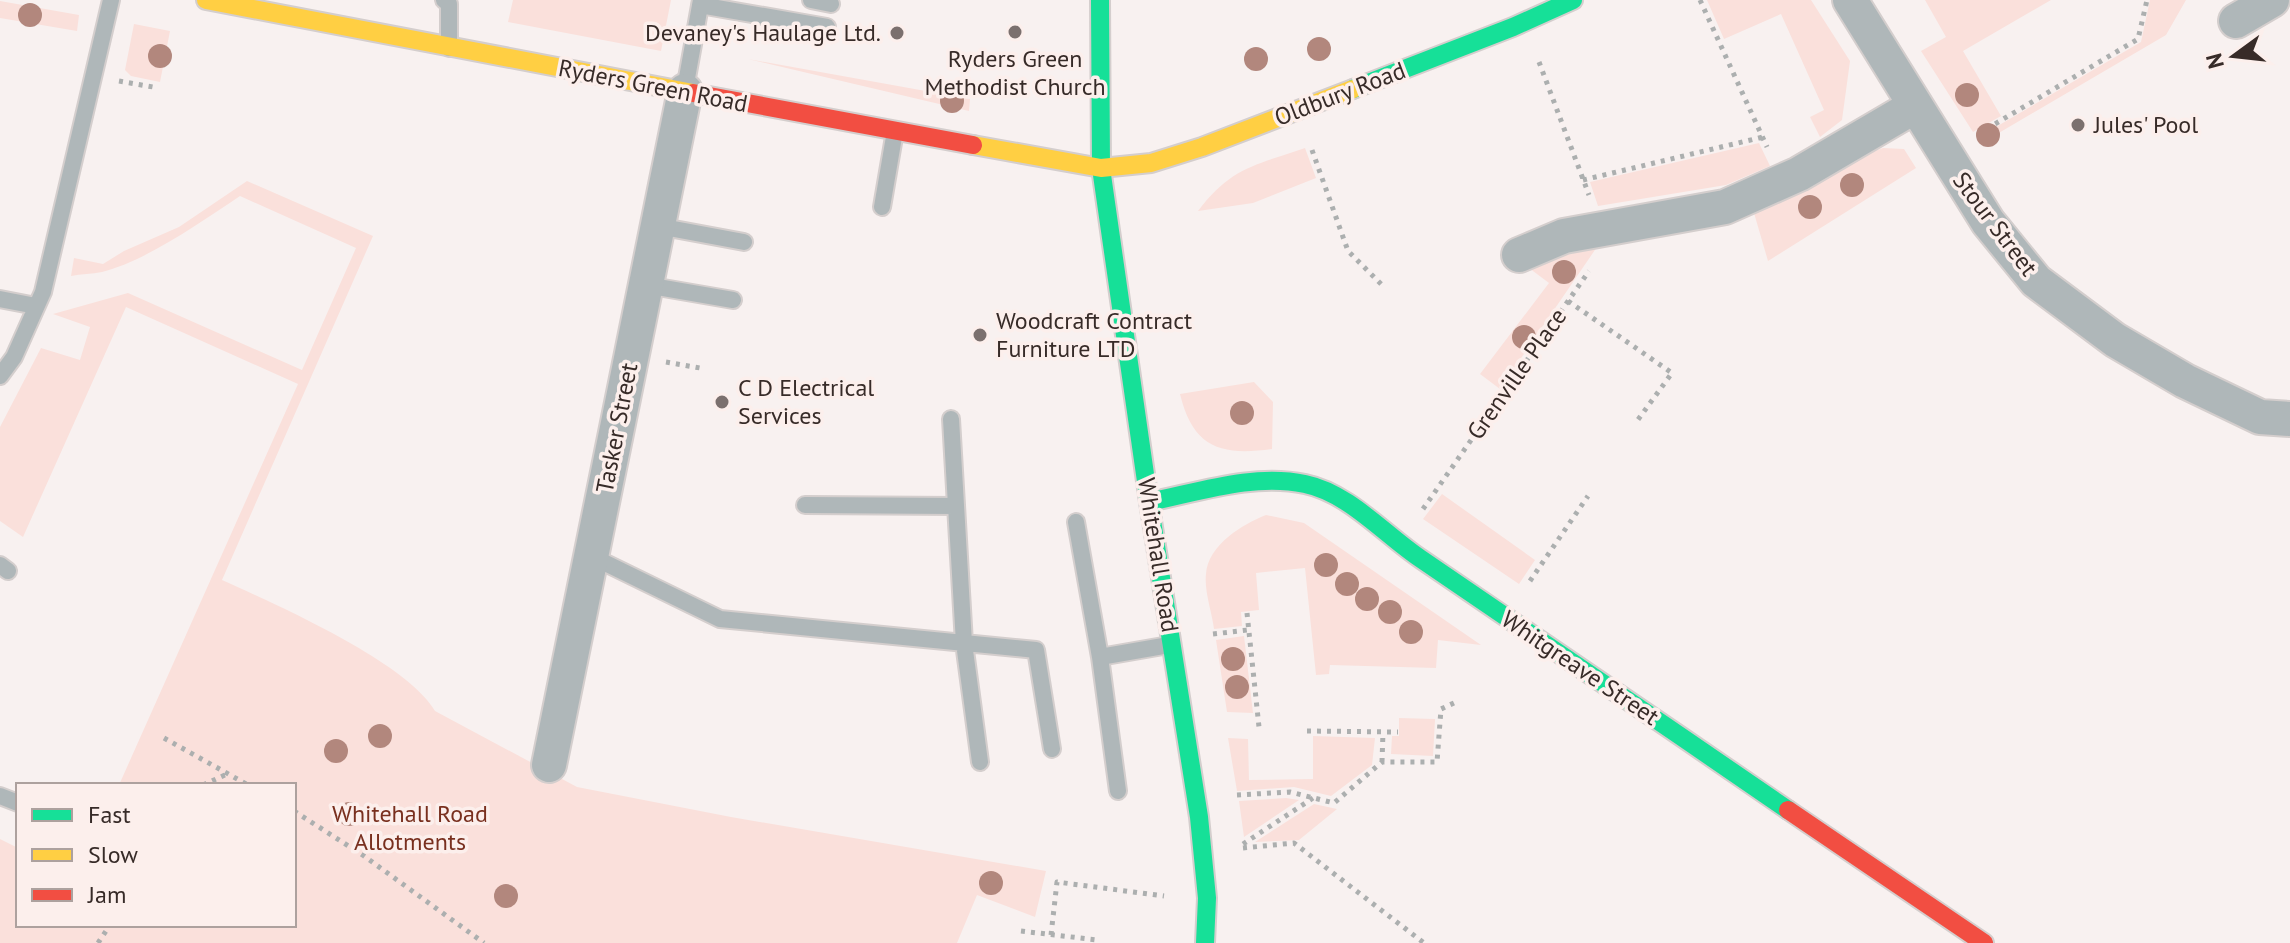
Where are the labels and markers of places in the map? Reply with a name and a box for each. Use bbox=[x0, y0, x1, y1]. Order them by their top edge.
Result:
place label: Devaney's Haulage Ltd. bbox=[645, 17, 881, 48]
marker: Ryders Green Methodist Church bbox=[1006, 23, 1024, 41]
marker: Devaney's Haulage Ltd. bbox=[888, 24, 906, 42]
place label: Ryders Green Methodist Church bbox=[924, 43, 1106, 102]
place label: Jules' Pool bbox=[2093, 109, 2198, 140]
marker: Jules' Pool bbox=[2069, 116, 2087, 134]
place label: Woodcraft Contract Furniture LTD bbox=[996, 305, 1192, 364]
marker: Woodcraft Contract Furniture LTD bbox=[971, 326, 989, 344]
place label: C D Electrical Services bbox=[738, 372, 874, 431]
marker: C D Electrical Services bbox=[713, 393, 731, 411]

